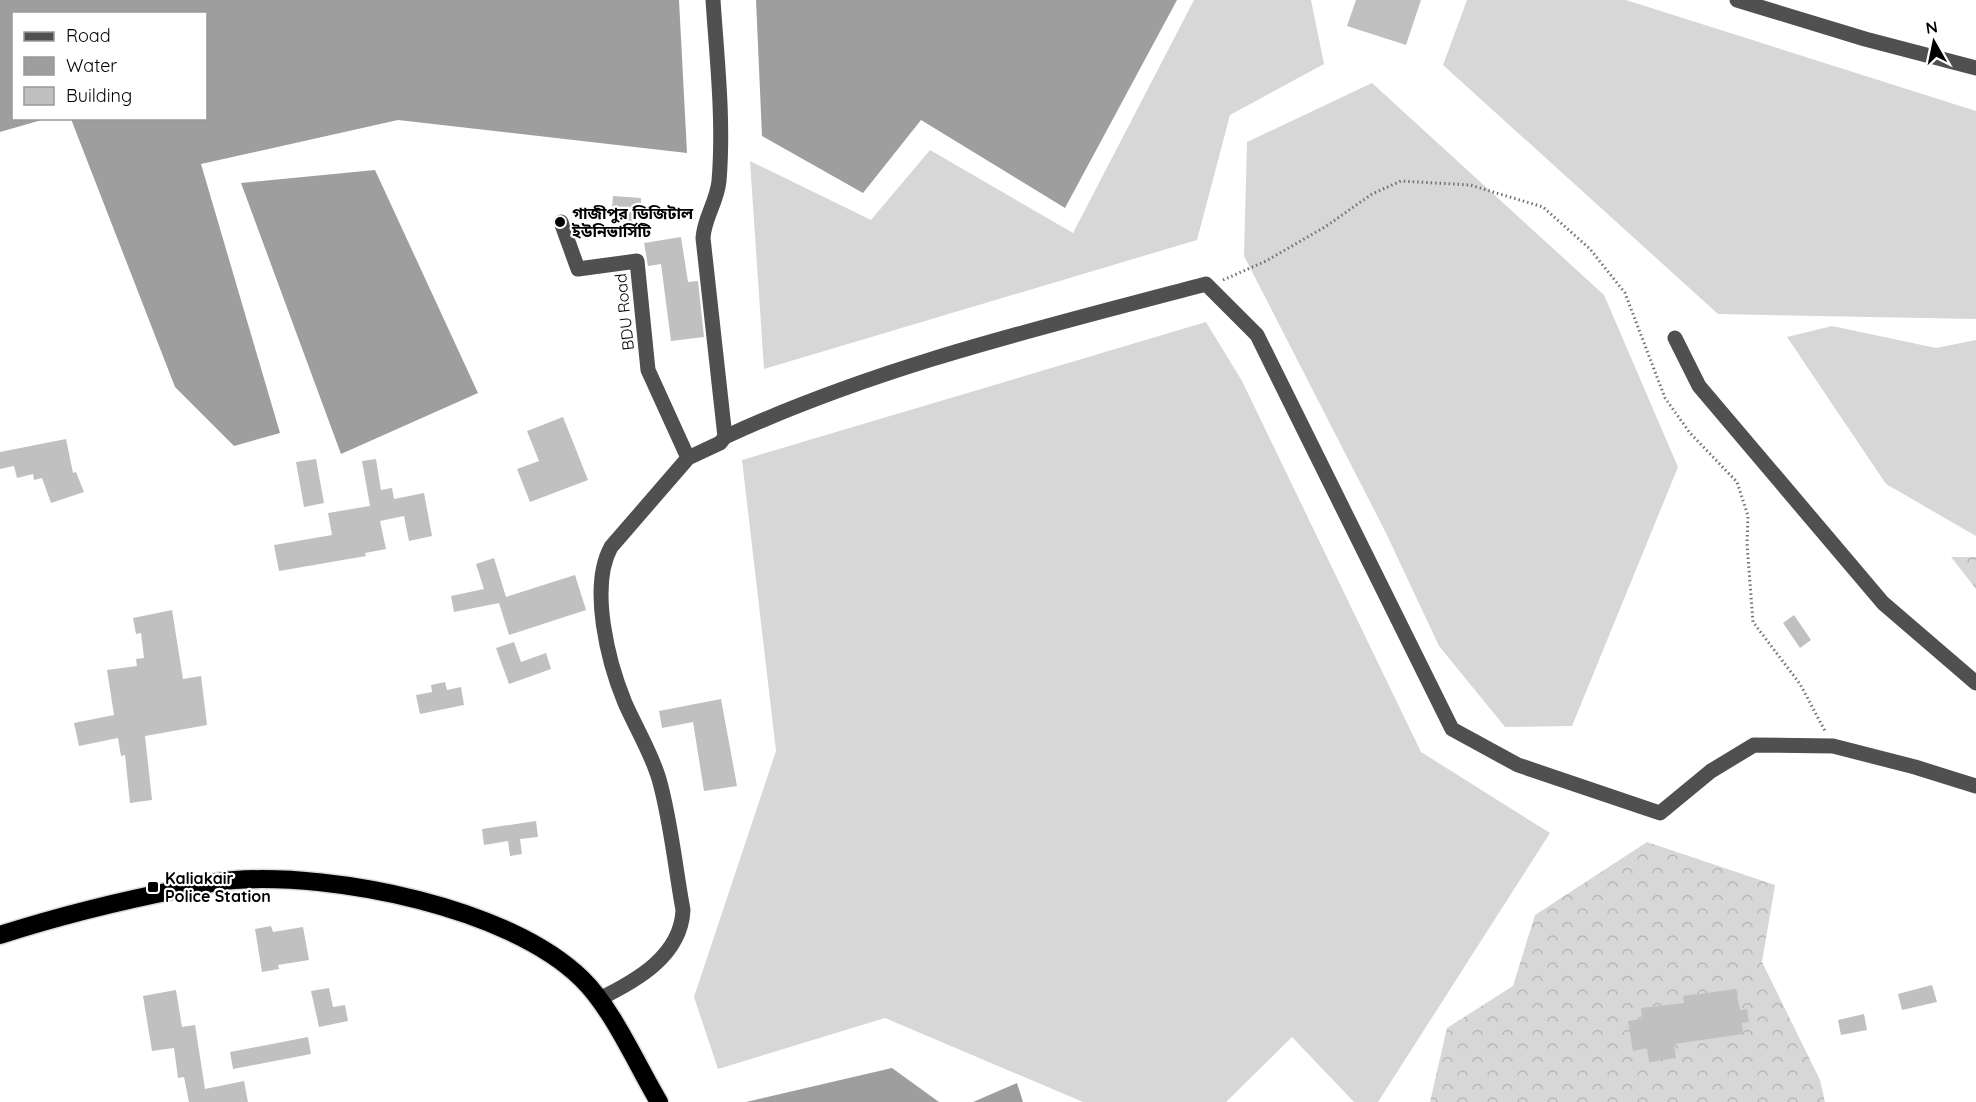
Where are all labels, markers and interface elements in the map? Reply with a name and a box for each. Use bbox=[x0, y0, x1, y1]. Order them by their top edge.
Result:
legend bbox=[12, 12, 207, 120]
north arrow bbox=[1904, 12, 1964, 72]
text: N bbox=[1924, 16, 1939, 38]
text: Road bbox=[66, 24, 111, 47]
text: Water bbox=[66, 54, 117, 77]
text: Building bbox=[66, 84, 132, 107]
place label: গাজীপুর ডিজিটাল ইউনিভার্সিটি bbox=[571, 203, 694, 241]
marker: গাজীপুর ডিজিটাল ইউনিভার্সিটি bbox=[553, 215, 567, 229]
street label: BDU Road bbox=[610, 272, 638, 352]
place label: Kaliakair Police Station bbox=[165, 868, 271, 906]
marker: Kaliakair Police Station bbox=[146, 880, 160, 894]

